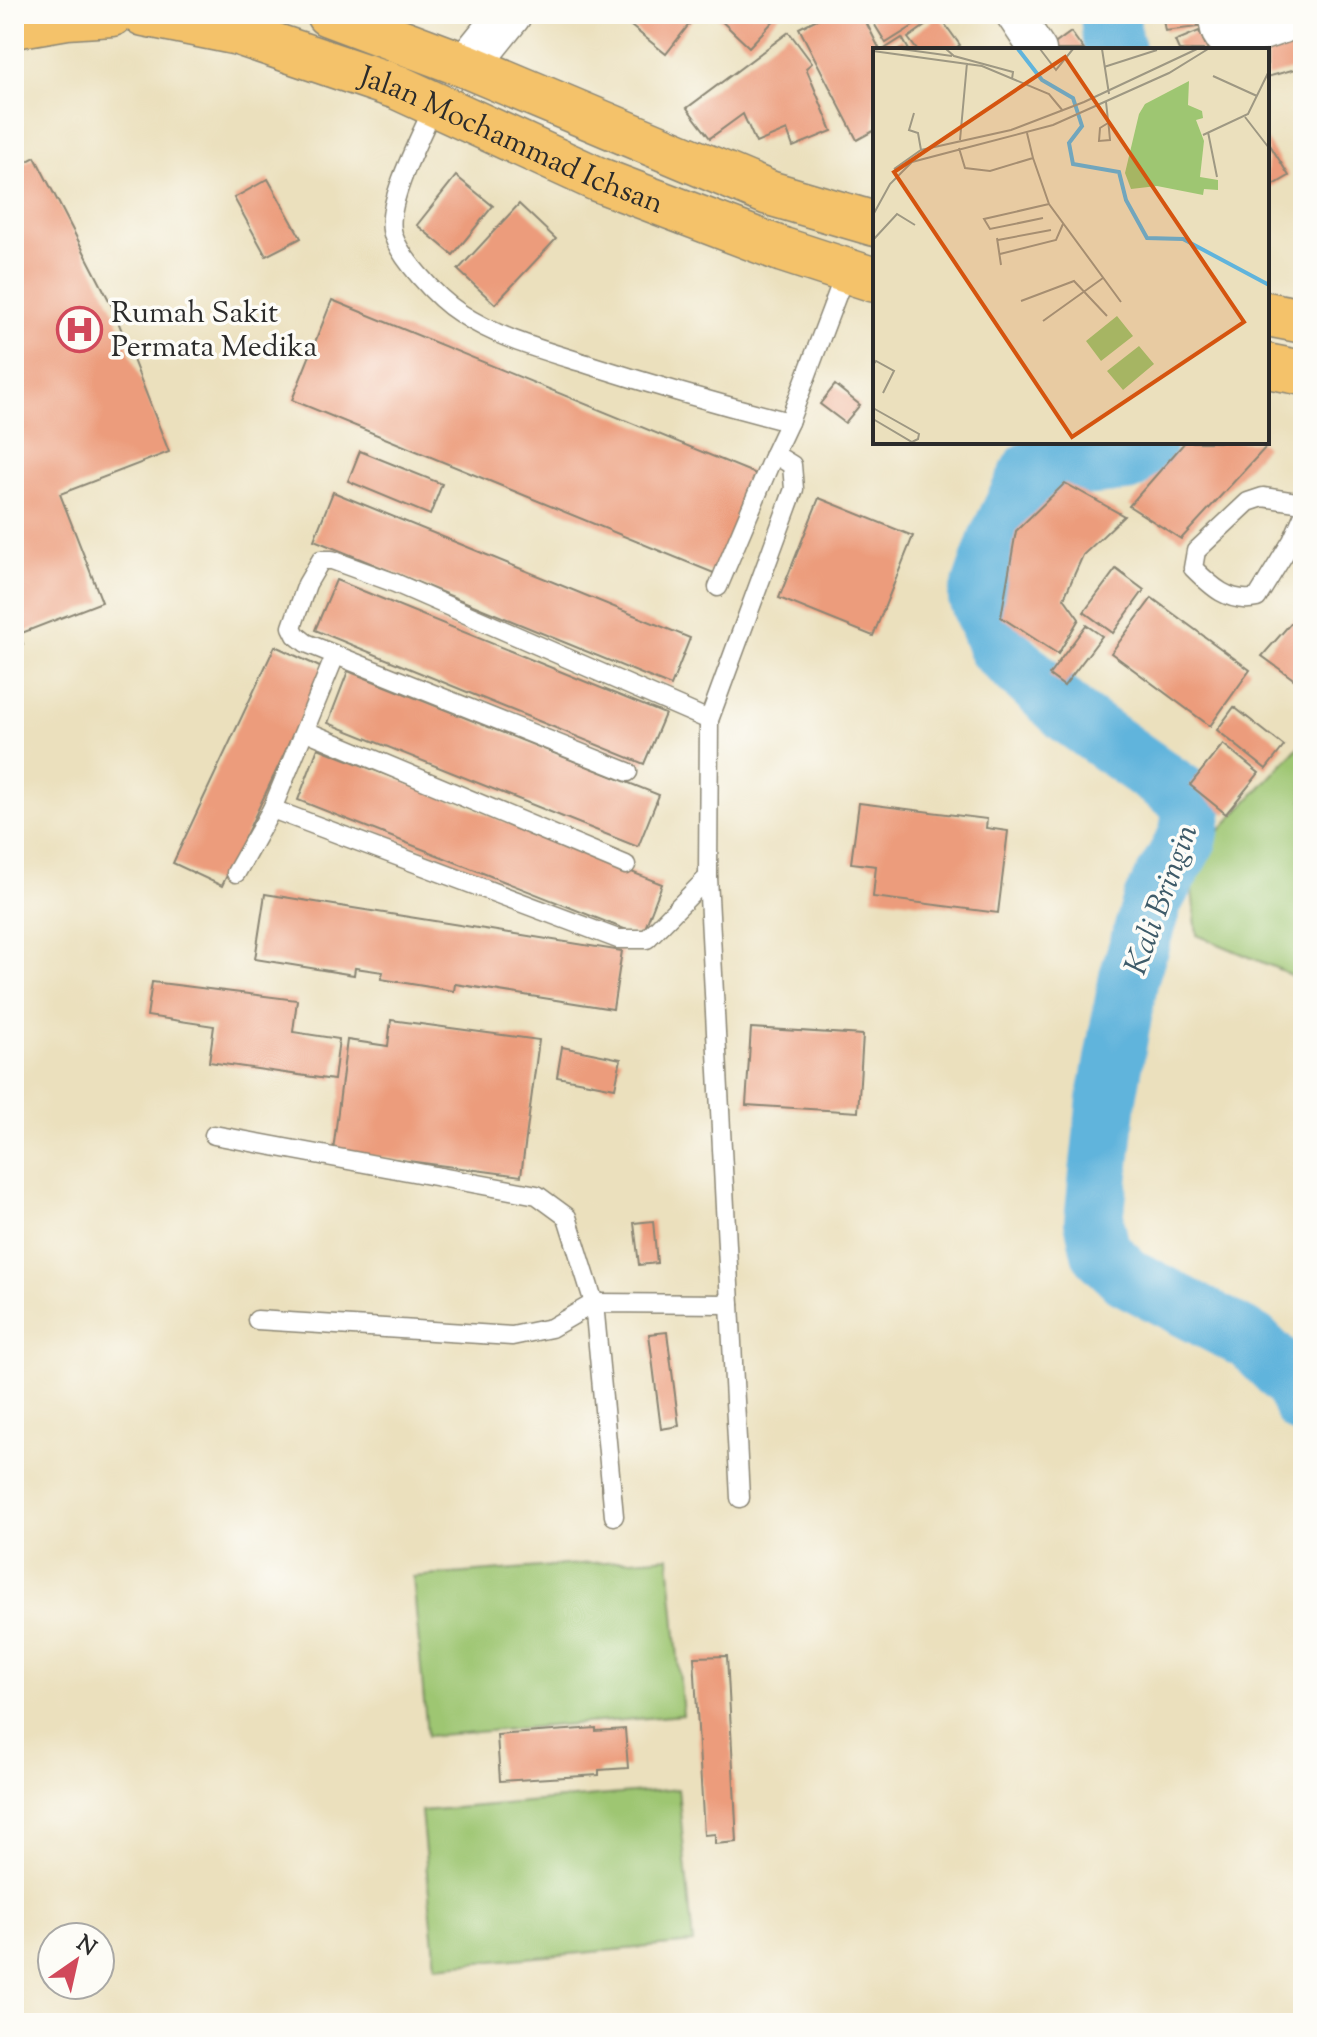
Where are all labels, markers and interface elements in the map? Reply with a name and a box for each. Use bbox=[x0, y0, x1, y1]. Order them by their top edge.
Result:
inset map bbox=[873, 48, 1269, 444]
street label: Jalan Mochammad Ichsan bbox=[352, 56, 669, 226]
place label: Rumah Sakit Permata Medika bbox=[111, 293, 318, 370]
hospital icon: Rumah Sakit Permata Medika bbox=[56, 305, 104, 353]
water label: Kali Bringin bbox=[1114, 818, 1211, 982]
north arrow bbox=[36, 1921, 116, 2001]
text: N bbox=[69, 1929, 102, 1965]

